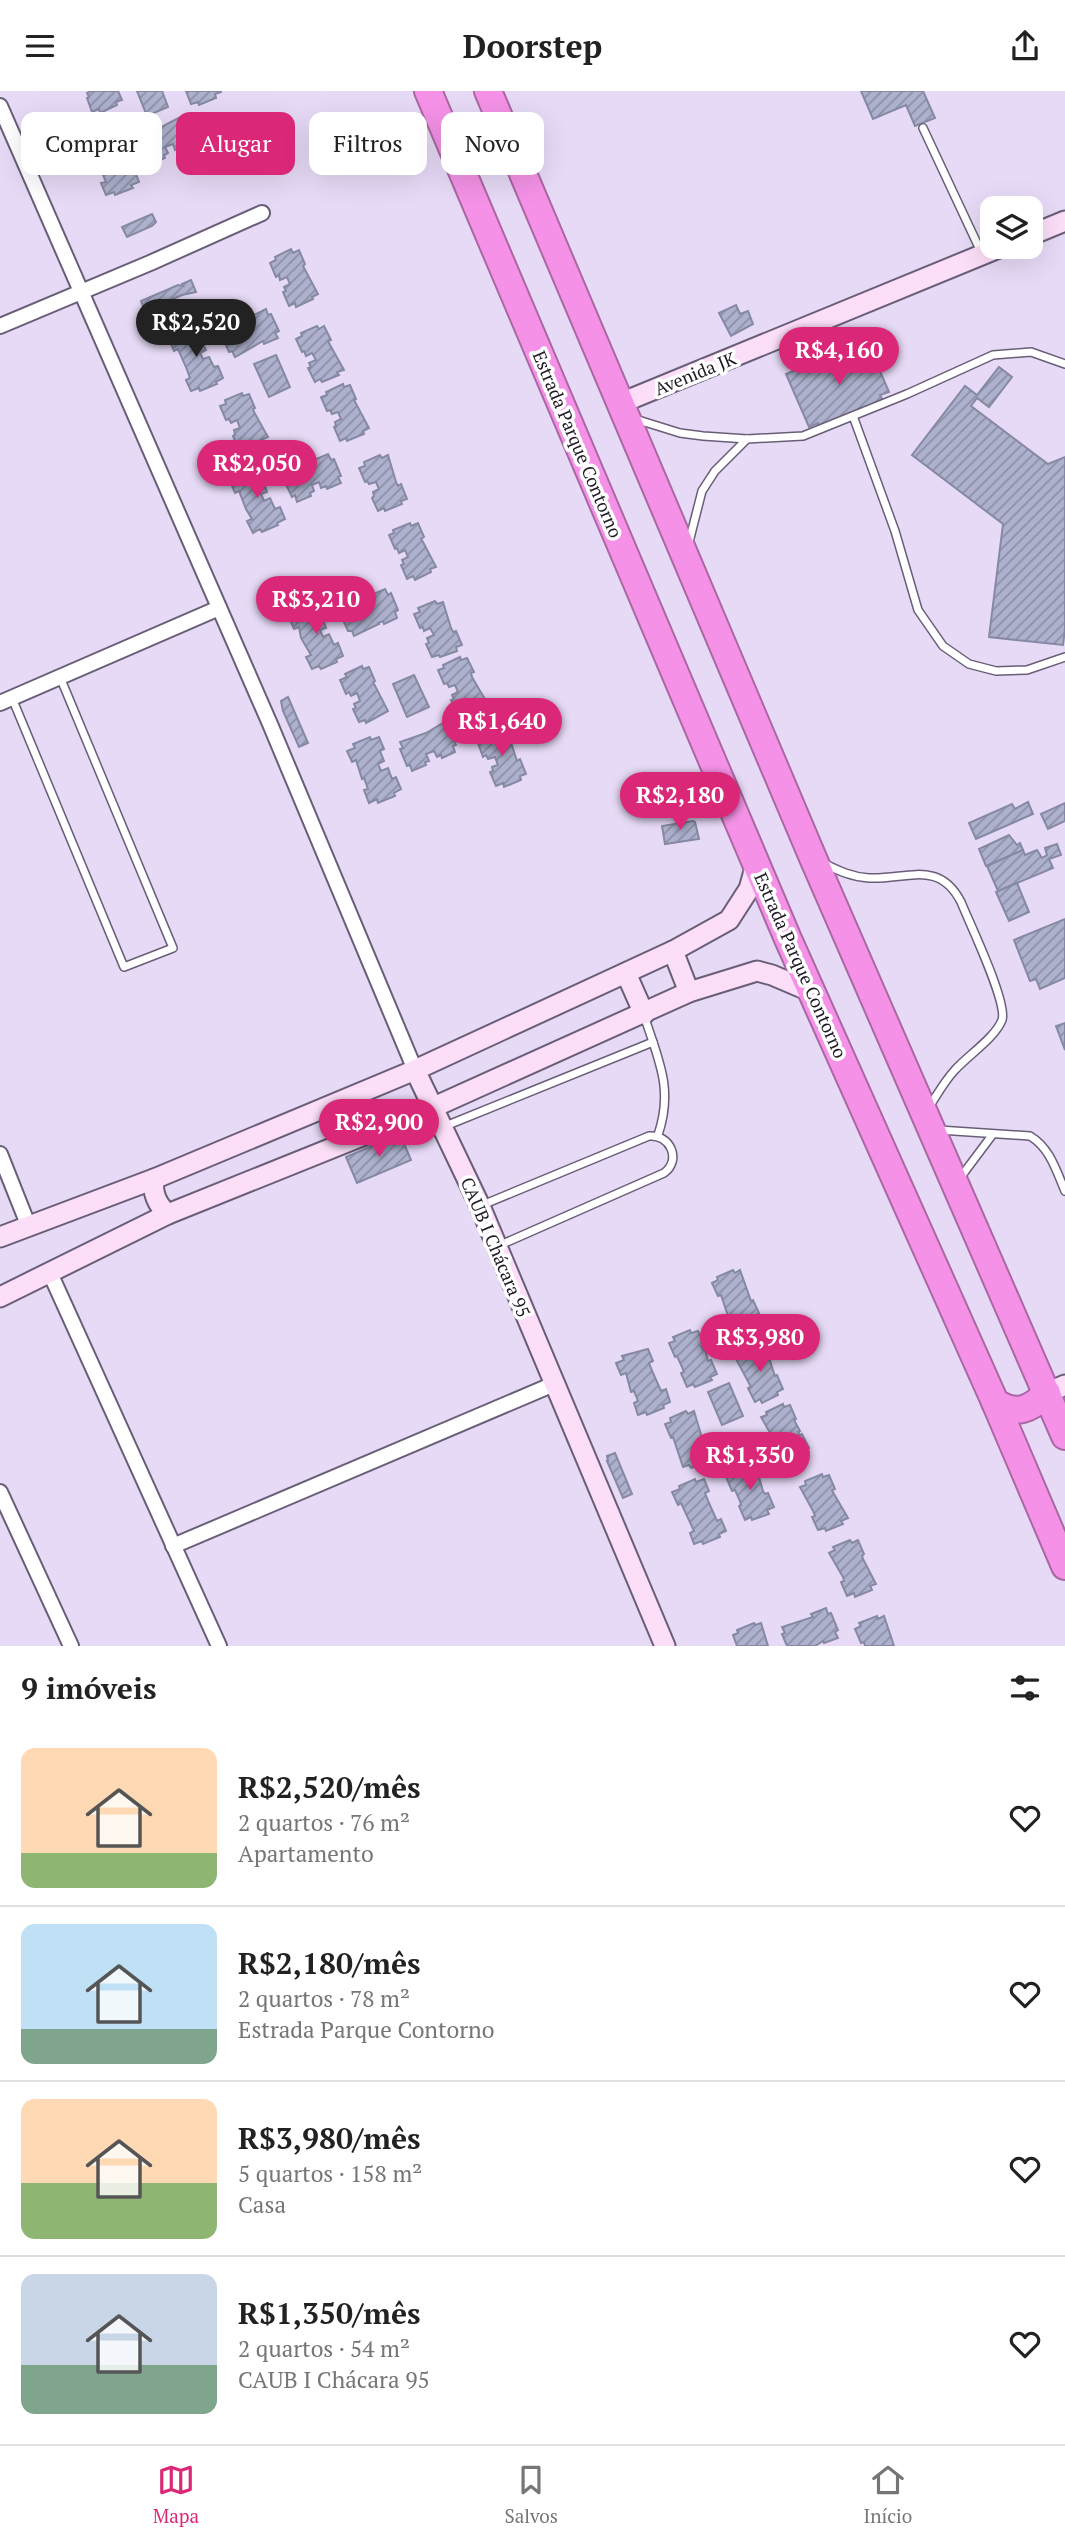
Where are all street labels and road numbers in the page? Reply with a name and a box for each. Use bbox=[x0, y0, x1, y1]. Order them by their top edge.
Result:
street label: Avenida JK bbox=[651, 346, 740, 400]
street label: Estrada Parque Contorno bbox=[528, 347, 628, 541]
street label: Estrada Parque Contorno bbox=[749, 868, 853, 1062]
street label: CAUB I Chácara 95 bbox=[456, 1173, 536, 1321]

